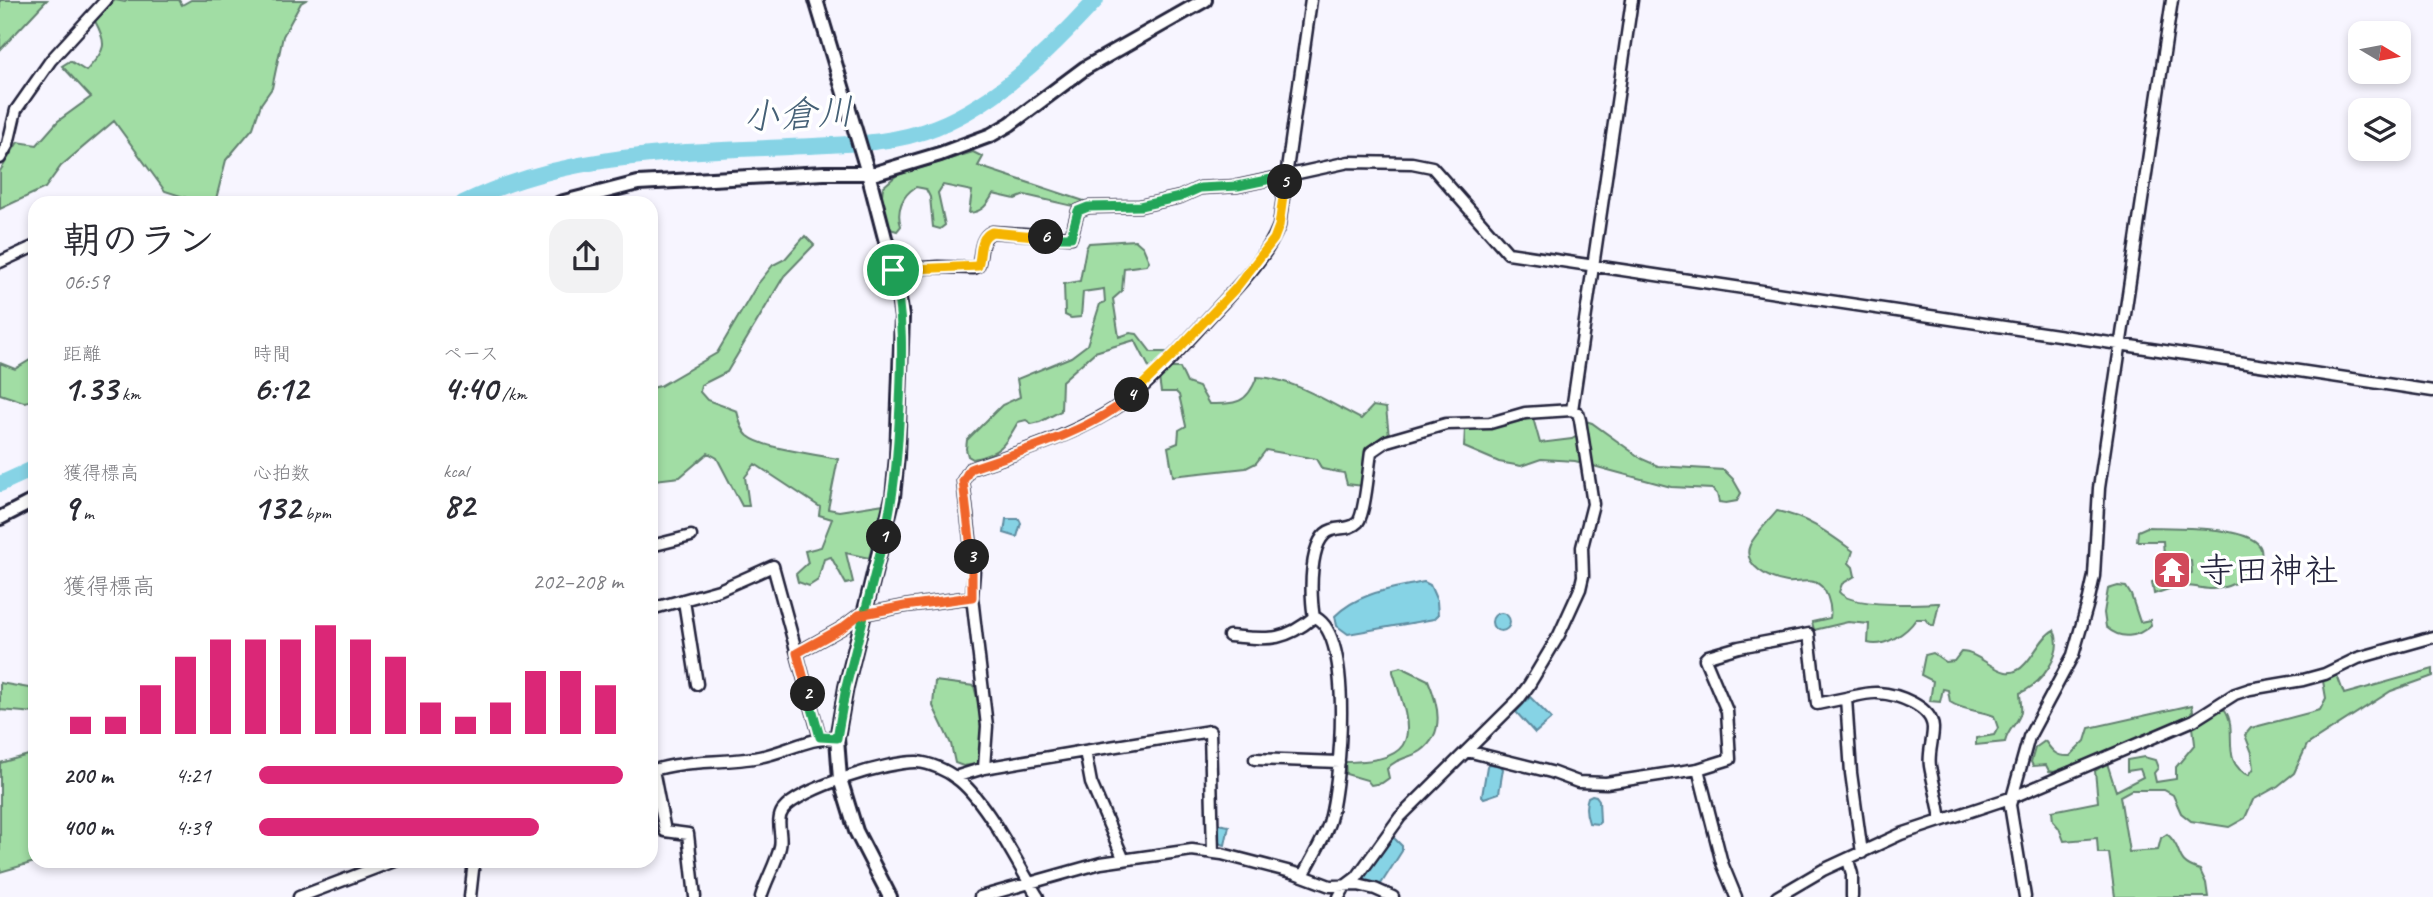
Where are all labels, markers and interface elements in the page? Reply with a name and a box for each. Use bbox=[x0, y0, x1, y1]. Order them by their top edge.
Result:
north arrow bbox=[2348, 21, 2412, 84]
map controls bbox=[2348, 21, 2411, 161]
water label: 小倉川 bbox=[741, 88, 855, 140]
button: layers bbox=[2348, 98, 2411, 161]
pin: 5 bbox=[1268, 164, 1302, 200]
text: 5 bbox=[1280, 169, 1289, 193]
text: 朝のラン bbox=[63, 217, 215, 264]
button: share bbox=[549, 219, 623, 293]
pin: 6 bbox=[1028, 219, 1064, 254]
text: 6 bbox=[1041, 224, 1050, 248]
pin bbox=[863, 240, 923, 300]
icon: arrive bbox=[874, 251, 912, 289]
text: 06:59 bbox=[63, 267, 109, 296]
text: 距離 bbox=[63, 342, 101, 366]
text: 時間 bbox=[253, 342, 291, 366]
text: ペース bbox=[443, 342, 499, 366]
text: 1.33 bbox=[63, 366, 117, 411]
text: 6:12 bbox=[253, 366, 308, 411]
text: 4:40 bbox=[443, 366, 497, 411]
pin: 4 bbox=[1114, 378, 1150, 412]
text: km bbox=[117, 382, 140, 406]
text: /km bbox=[497, 382, 527, 406]
text: 4 bbox=[1127, 382, 1136, 406]
text: kcal bbox=[443, 459, 468, 483]
text: 獲得標高 bbox=[63, 461, 139, 485]
text: 心拍数 bbox=[253, 461, 310, 485]
text: 82 bbox=[443, 483, 475, 528]
text: 9 bbox=[63, 485, 78, 530]
text: 132 bbox=[253, 485, 300, 530]
text: m bbox=[78, 501, 94, 525]
text: bpm bbox=[300, 501, 331, 525]
pin: 1 bbox=[866, 520, 902, 554]
text: 1 bbox=[879, 524, 888, 548]
pin: 3 bbox=[954, 540, 990, 574]
text: 3 bbox=[967, 544, 976, 568]
place label: 寺田神社 bbox=[2199, 548, 2339, 593]
temple icon: 寺田神社 bbox=[2151, 549, 2193, 591]
text: 202–208 m bbox=[532, 567, 623, 596]
text: 獲得標高 bbox=[63, 572, 155, 601]
pin: 2 bbox=[790, 676, 826, 712]
text: 2 bbox=[803, 681, 812, 705]
text: 200 m bbox=[63, 761, 113, 790]
text: 4:21 bbox=[175, 761, 211, 790]
text: 400 m bbox=[63, 813, 113, 842]
text: 4:39 bbox=[175, 813, 211, 842]

